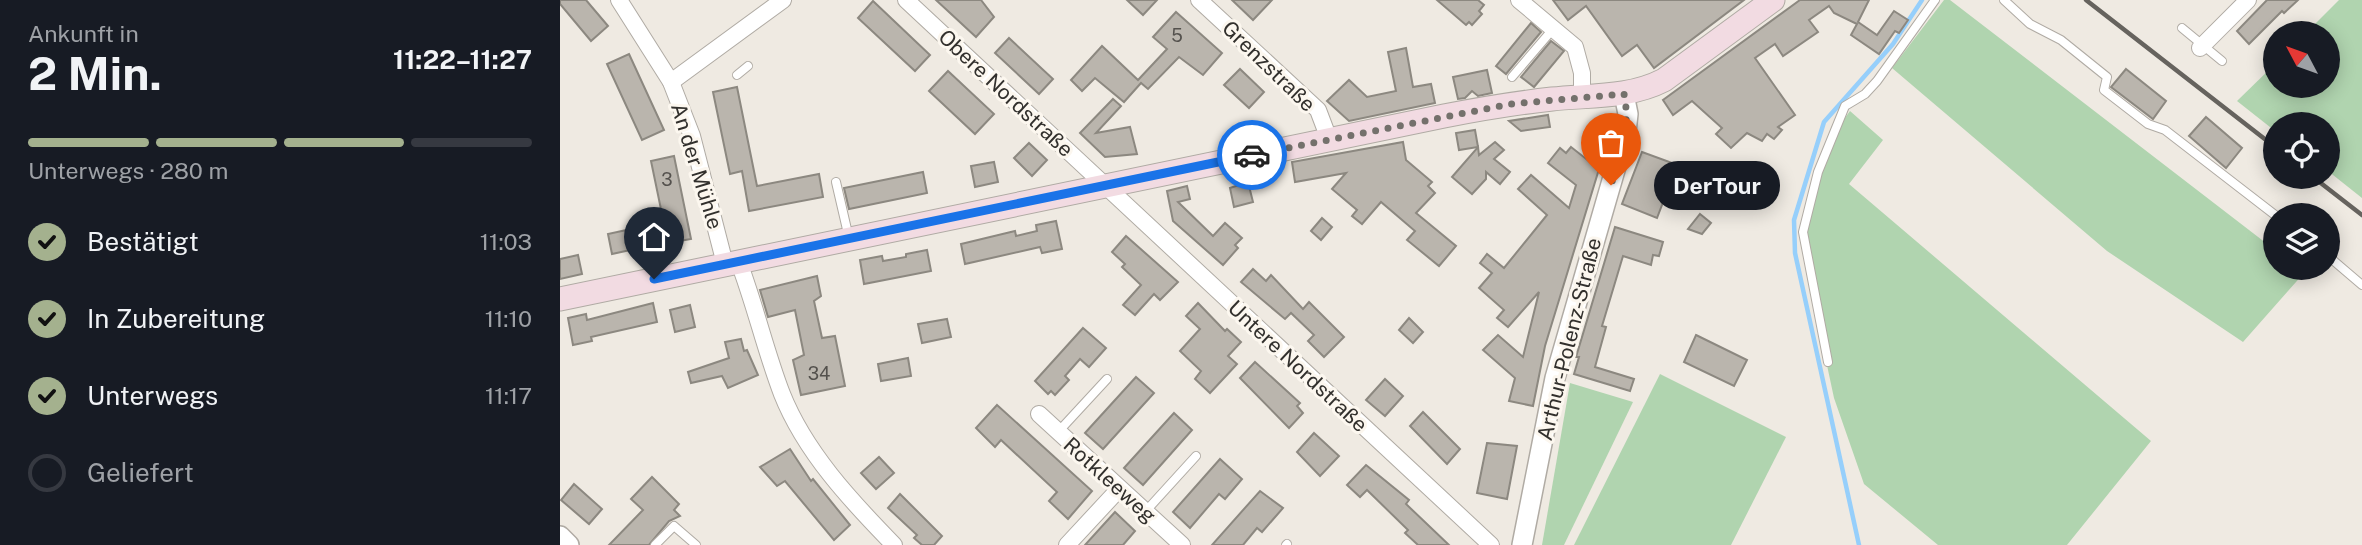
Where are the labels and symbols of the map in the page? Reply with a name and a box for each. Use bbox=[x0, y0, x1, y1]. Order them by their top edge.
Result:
street label: Grenzstraße bbox=[1217, 15, 1321, 117]
north arrow bbox=[2263, 21, 2340, 98]
street label: Obere Nordstraße bbox=[933, 24, 1079, 162]
house number: 5 bbox=[1171, 25, 1183, 46]
street label: An der Mühle bbox=[666, 100, 728, 232]
pin bbox=[1581, 113, 1641, 185]
courier bbox=[1217, 120, 1287, 190]
callout: DerTour bbox=[1653, 160, 1779, 210]
house number: 3 bbox=[661, 169, 673, 190]
pin bbox=[624, 207, 684, 279]
street label: Arthur-Polenz-Straße bbox=[1532, 235, 1606, 443]
street label: Untere Nordstraße bbox=[1223, 295, 1373, 437]
house number: 34 bbox=[808, 363, 830, 384]
street label: Rotkleeweg bbox=[1059, 432, 1161, 528]

